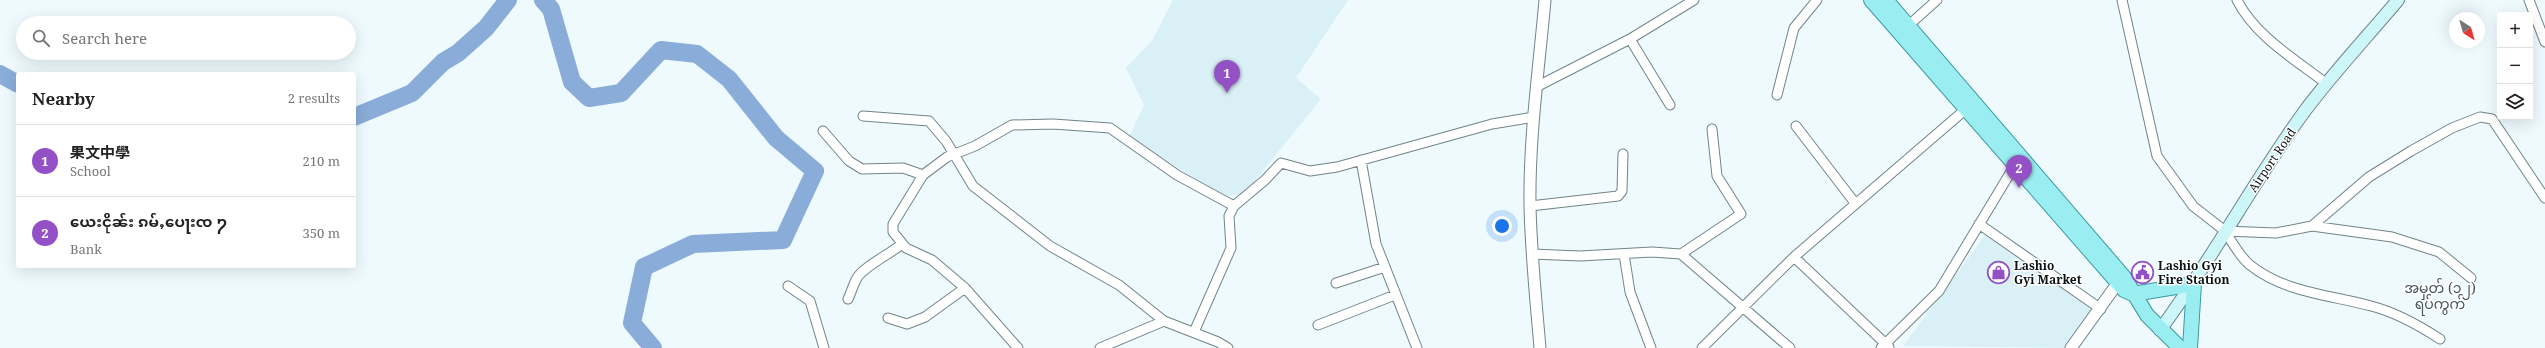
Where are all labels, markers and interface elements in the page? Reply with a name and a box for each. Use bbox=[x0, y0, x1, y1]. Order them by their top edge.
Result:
north arrow bbox=[2449, 12, 2485, 48]
map controls bbox=[2497, 12, 2533, 120]
button: + bbox=[2497, 12, 2533, 48]
search box bbox=[16, 16, 356, 60]
icon: search bbox=[30, 27, 52, 49]
text: Search here bbox=[62, 28, 147, 48]
button: − bbox=[2497, 48, 2533, 84]
pin: 1 bbox=[1214, 60, 1240, 93]
button: layers bbox=[2497, 84, 2533, 120]
text: Nearby bbox=[32, 87, 95, 110]
text: 2 results bbox=[288, 89, 340, 107]
street label: Airport Road bbox=[2244, 124, 2300, 195]
text: 果文中學 bbox=[70, 142, 130, 162]
text: 1 bbox=[41, 152, 49, 170]
text: 210 m bbox=[303, 152, 340, 170]
pin: 2 bbox=[2006, 155, 2032, 188]
text: School bbox=[70, 162, 111, 180]
text: ယေးငိုၼ်း ၵမ်ႇပေႃးၸ ႒ bbox=[70, 211, 227, 231]
your location bbox=[1492, 216, 1512, 236]
text: 2 bbox=[41, 224, 49, 242]
text: 350 m bbox=[303, 224, 340, 242]
text: Bank bbox=[70, 240, 102, 258]
place label: Lashio Gyi Market bbox=[2014, 257, 2082, 288]
place label: Lashio Gyi Fire Station bbox=[2158, 257, 2229, 288]
shop icon: Lashio Gyi Market bbox=[1986, 259, 2012, 285]
public building icon: Lashio Gyi Fire Station bbox=[2129, 259, 2155, 285]
district label: အမှတ် (၁၂) ရပ်ကွက် bbox=[2404, 278, 2476, 316]

